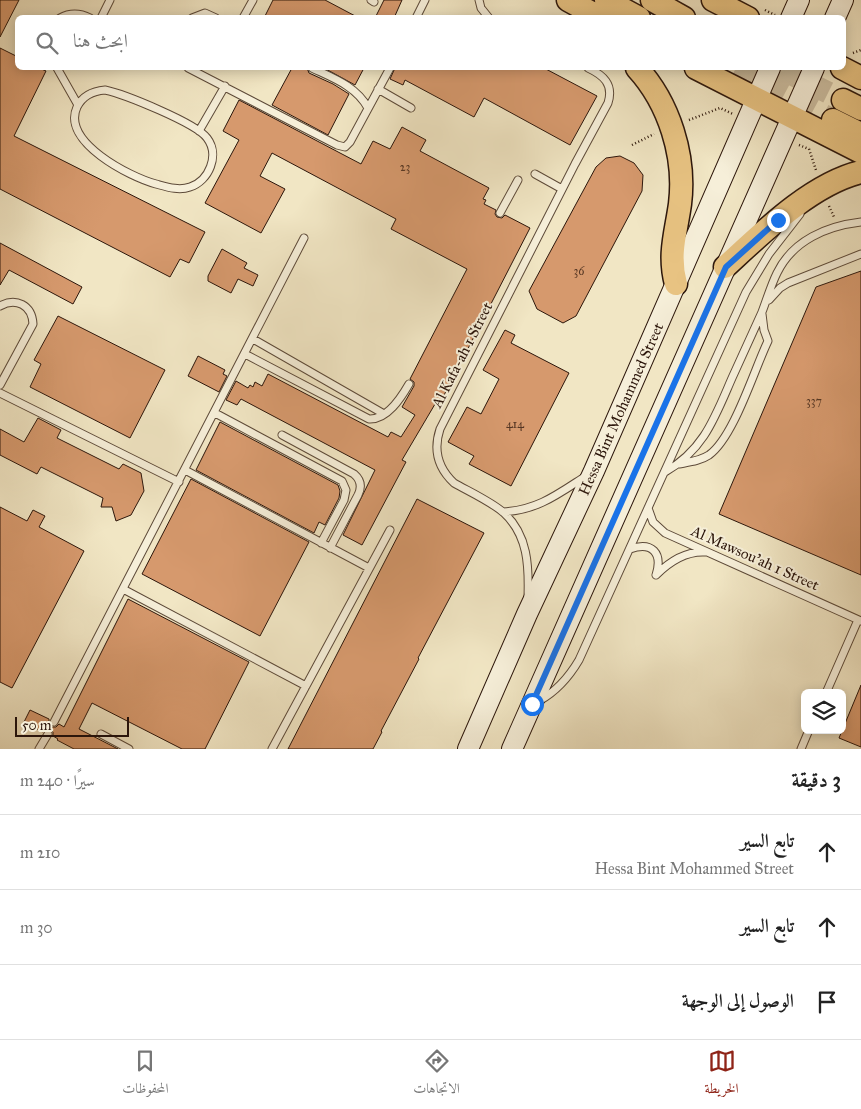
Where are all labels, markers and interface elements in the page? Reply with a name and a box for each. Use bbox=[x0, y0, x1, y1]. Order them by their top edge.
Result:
search box bbox=[15, 15, 846, 70]
icon: search bbox=[33, 29, 61, 57]
text: ابحث هنا bbox=[73, 29, 128, 52]
house number: 23 bbox=[400, 160, 411, 174]
route end bbox=[767, 209, 790, 232]
house number: 36 bbox=[574, 264, 585, 278]
street label: Al Kafa-ah 1 Street bbox=[427, 299, 497, 412]
street label: Hessa Bint Mohammed Street bbox=[575, 319, 668, 498]
house number: 337 bbox=[806, 394, 822, 408]
house number: 414 bbox=[506, 417, 524, 431]
street label: Al Mawsou'ah 1 Street bbox=[687, 521, 822, 595]
map controls bbox=[801, 689, 846, 734]
button: layers bbox=[801, 689, 846, 734]
route start bbox=[521, 693, 544, 716]
scale bar bbox=[15, 714, 129, 737]
text: 50 m bbox=[22, 717, 51, 734]
text: 3 دقيقة bbox=[791, 767, 841, 793]
text: سيرًا · 240 m bbox=[20, 771, 95, 790]
text: تابع السير bbox=[740, 829, 794, 852]
icon: ahead bbox=[813, 838, 841, 866]
text: 210 m bbox=[20, 843, 60, 862]
text: Hessa Bint Mohammed Street bbox=[594, 859, 794, 878]
icon: ahead bbox=[813, 913, 841, 941]
text: تابع السير bbox=[740, 914, 794, 937]
text: 30 m bbox=[20, 918, 53, 937]
icon: arrive bbox=[813, 988, 841, 1016]
text: الوصول إلى الوجهة bbox=[682, 989, 794, 1012]
tab: المحفوظات bbox=[122, 1047, 169, 1102]
tab: الاتجاهات bbox=[413, 1047, 460, 1102]
tab: الخريطة bbox=[705, 1047, 739, 1102]

